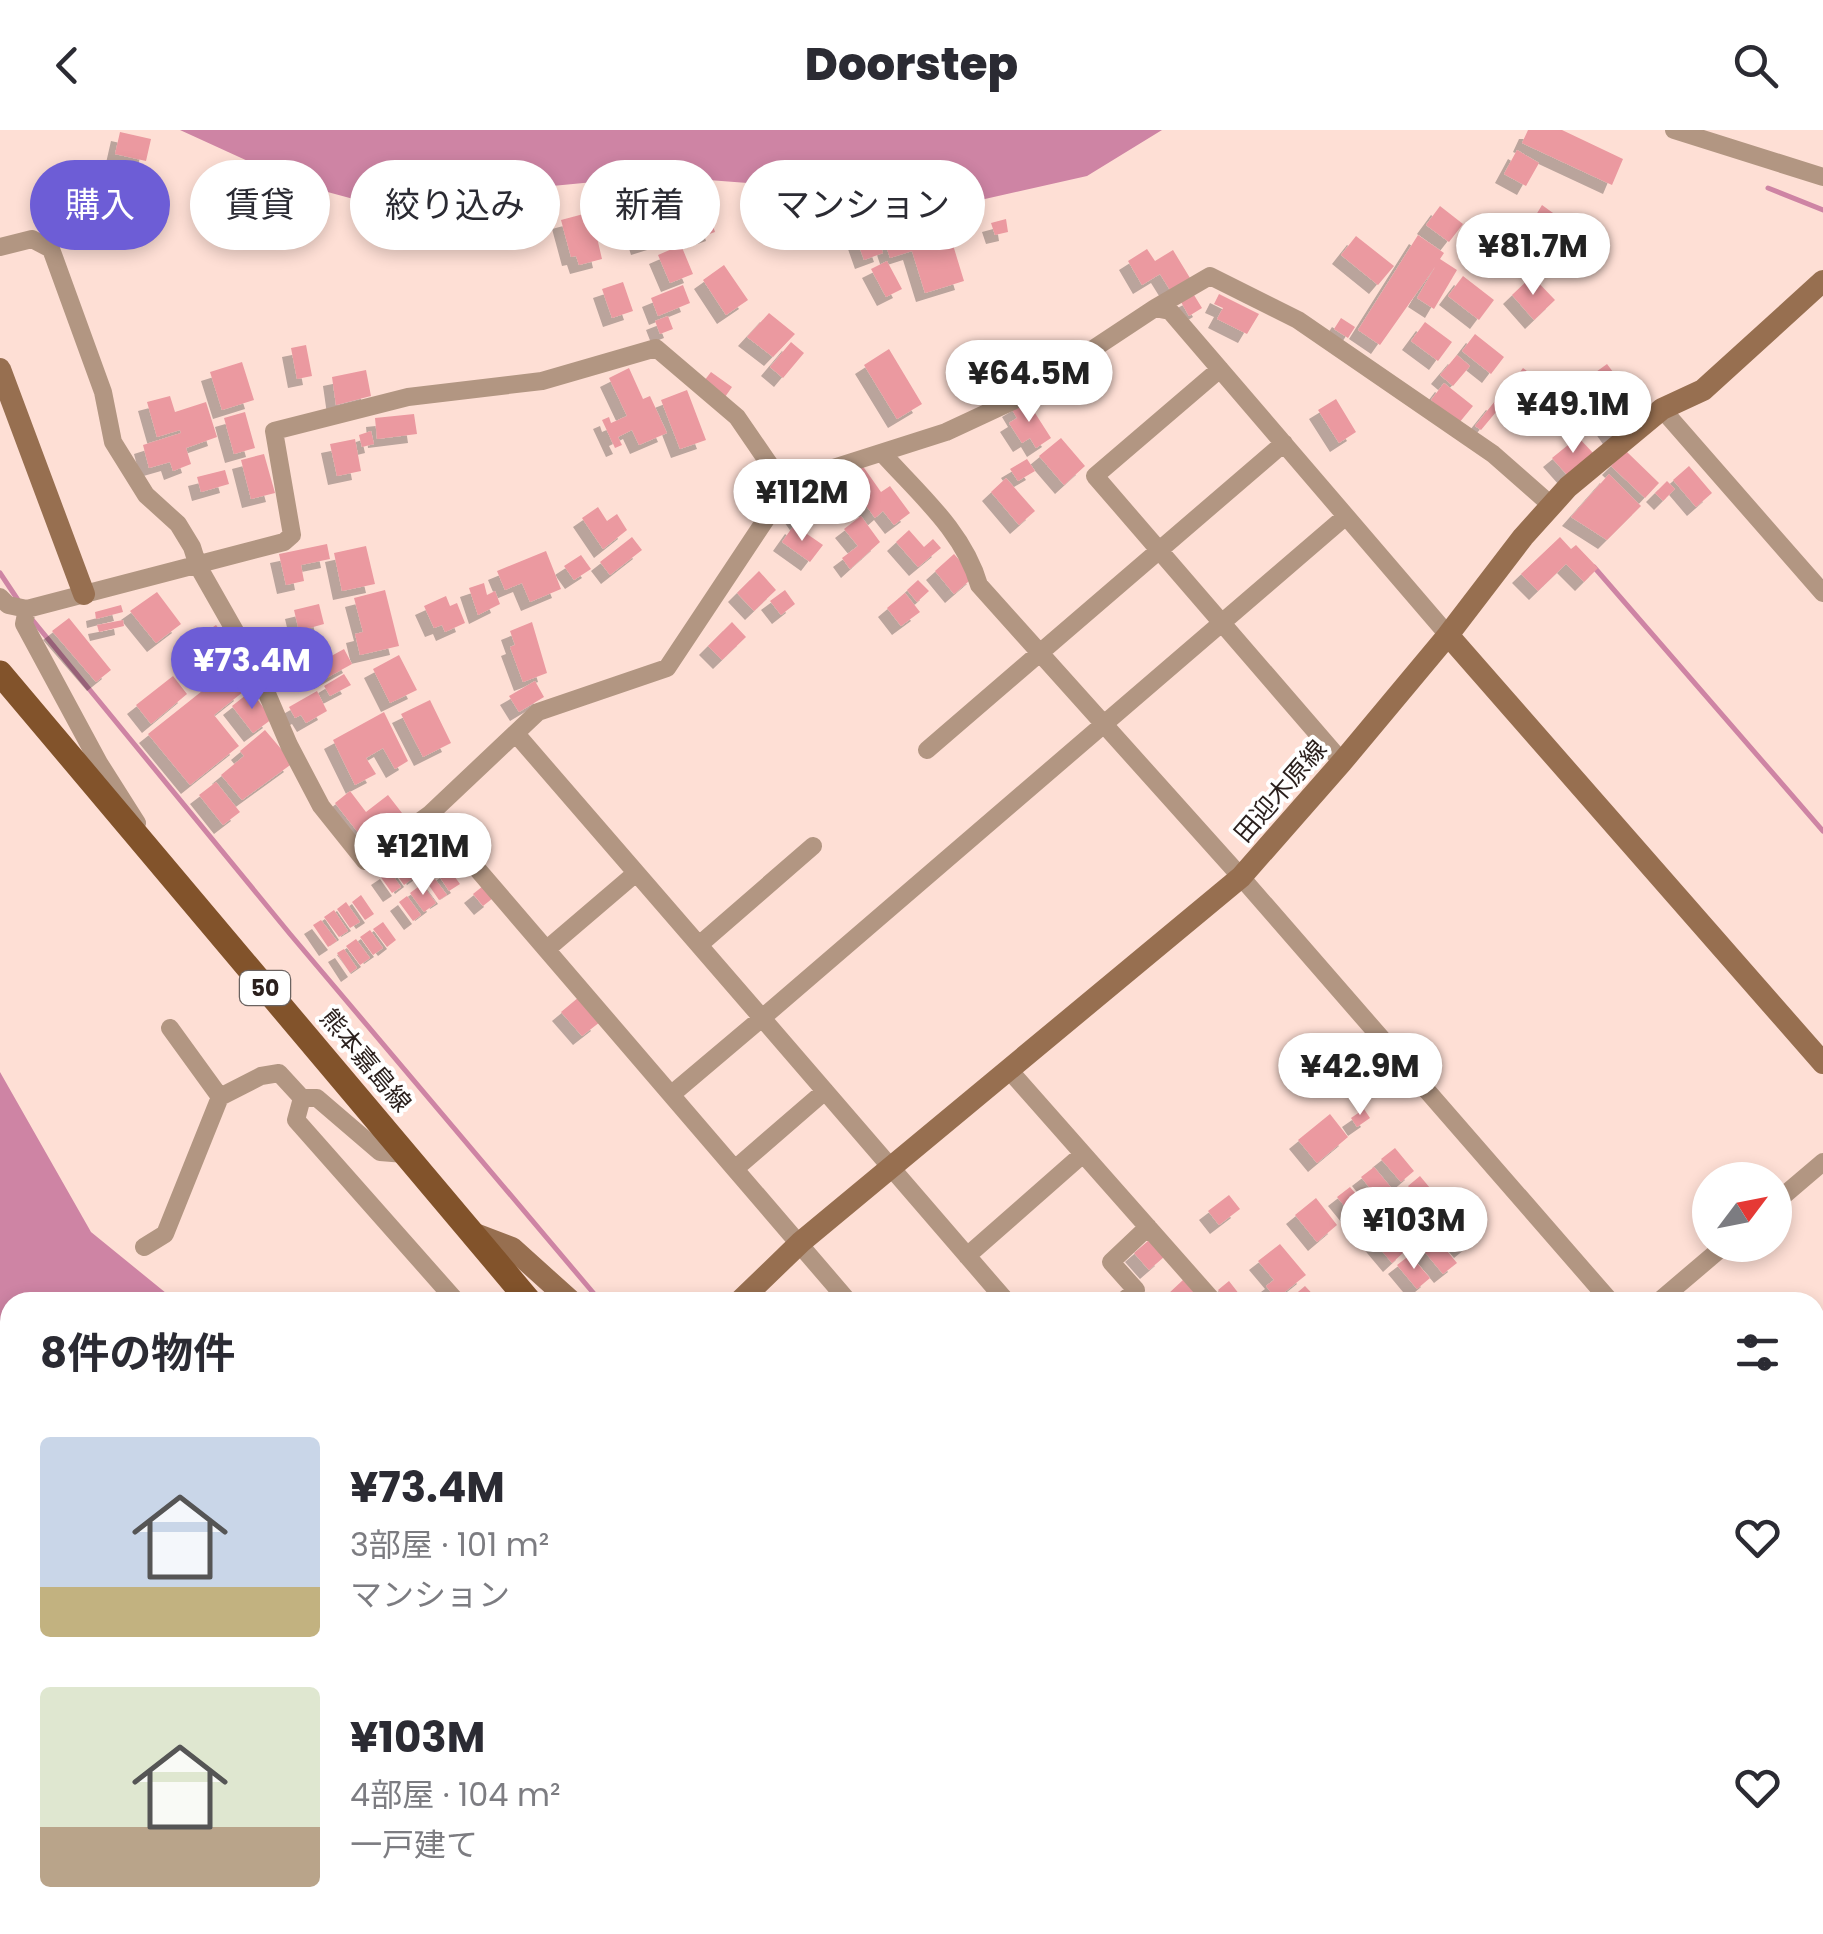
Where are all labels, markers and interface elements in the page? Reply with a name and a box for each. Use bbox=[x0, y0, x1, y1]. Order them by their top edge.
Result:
text: Doorstep bbox=[805, 33, 1018, 96]
icon: back bbox=[40, 38, 95, 93]
icon: search bbox=[1728, 38, 1783, 93]
chip: 購入 bbox=[30, 160, 170, 250]
chip: 賃貸 bbox=[190, 160, 330, 250]
chip: 絞り込み bbox=[350, 160, 560, 250]
chip: 新着 bbox=[580, 160, 720, 250]
chip: マンション bbox=[740, 160, 985, 250]
pin: ¥81.7M bbox=[1452, 213, 1614, 298]
text: ¥81.7M bbox=[1478, 223, 1588, 268]
pin: ¥64.5M bbox=[948, 340, 1110, 425]
text: ¥64.5M bbox=[968, 350, 1090, 395]
pin: ¥49.1M bbox=[1492, 371, 1654, 456]
text: ¥49.1M bbox=[1516, 381, 1630, 426]
pin: ¥112M bbox=[732, 459, 872, 544]
text: ¥112M bbox=[755, 469, 849, 514]
pin: ¥73.4M bbox=[171, 627, 333, 712]
text: ¥73.4M bbox=[193, 637, 311, 682]
street label: 田迎木原線 bbox=[1226, 733, 1335, 850]
pin: ¥121M bbox=[353, 813, 493, 898]
text: ¥121M bbox=[376, 823, 470, 868]
road number: 50 bbox=[240, 971, 290, 1005]
street label: 熊本嘉島線 bbox=[312, 1001, 419, 1119]
pin: ¥42.9M bbox=[1279, 1033, 1441, 1118]
text: ¥42.9M bbox=[1300, 1043, 1420, 1088]
north arrow bbox=[1692, 1162, 1792, 1262]
map controls bbox=[1692, 1162, 1792, 1262]
pin: ¥103M bbox=[1344, 1187, 1484, 1272]
text: ¥103M bbox=[1362, 1197, 1466, 1242]
text: 8件の物件 bbox=[40, 1324, 235, 1383]
icon: filters bbox=[1730, 1325, 1785, 1380]
text: ¥73.4M bbox=[350, 1458, 505, 1517]
icon: home bbox=[120, 1477, 240, 1597]
icon: heart bbox=[1730, 1510, 1785, 1565]
text: 3部屋 · 101 m² bbox=[350, 1522, 549, 1567]
text: マンション bbox=[350, 1572, 510, 1617]
text: ¥103M bbox=[350, 1708, 485, 1767]
icon: home bbox=[120, 1727, 240, 1847]
icon: heart bbox=[1730, 1760, 1785, 1815]
text: 4部屋 · 104 m² bbox=[350, 1772, 561, 1817]
text: 一戸建て bbox=[350, 1822, 478, 1867]

